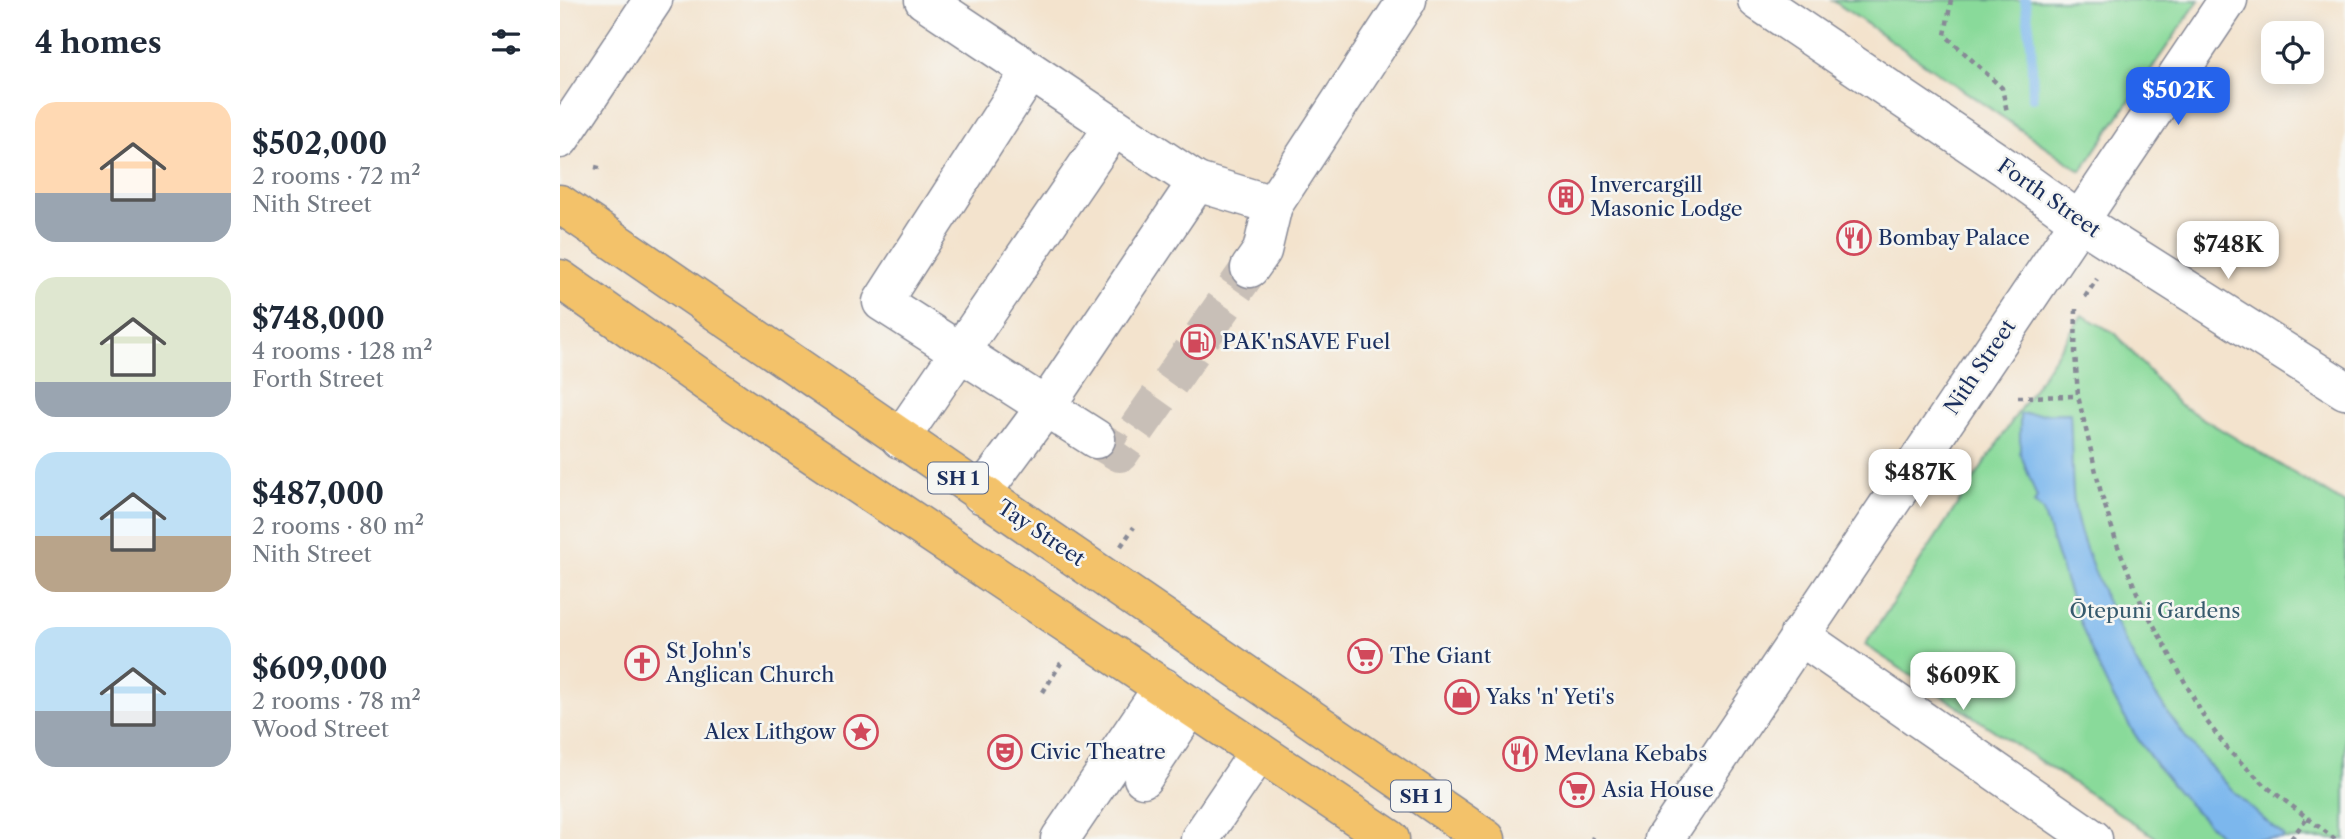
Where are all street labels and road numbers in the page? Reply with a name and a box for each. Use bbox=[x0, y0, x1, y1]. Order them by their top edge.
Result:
street label: Forth Street bbox=[1993, 153, 2106, 243]
street label: Nith Street bbox=[1939, 314, 2021, 419]
road number: SH 1 bbox=[928, 463, 988, 494]
street label: Tay Street bbox=[993, 494, 1090, 571]
road number: SH 1 bbox=[1391, 780, 1451, 811]

